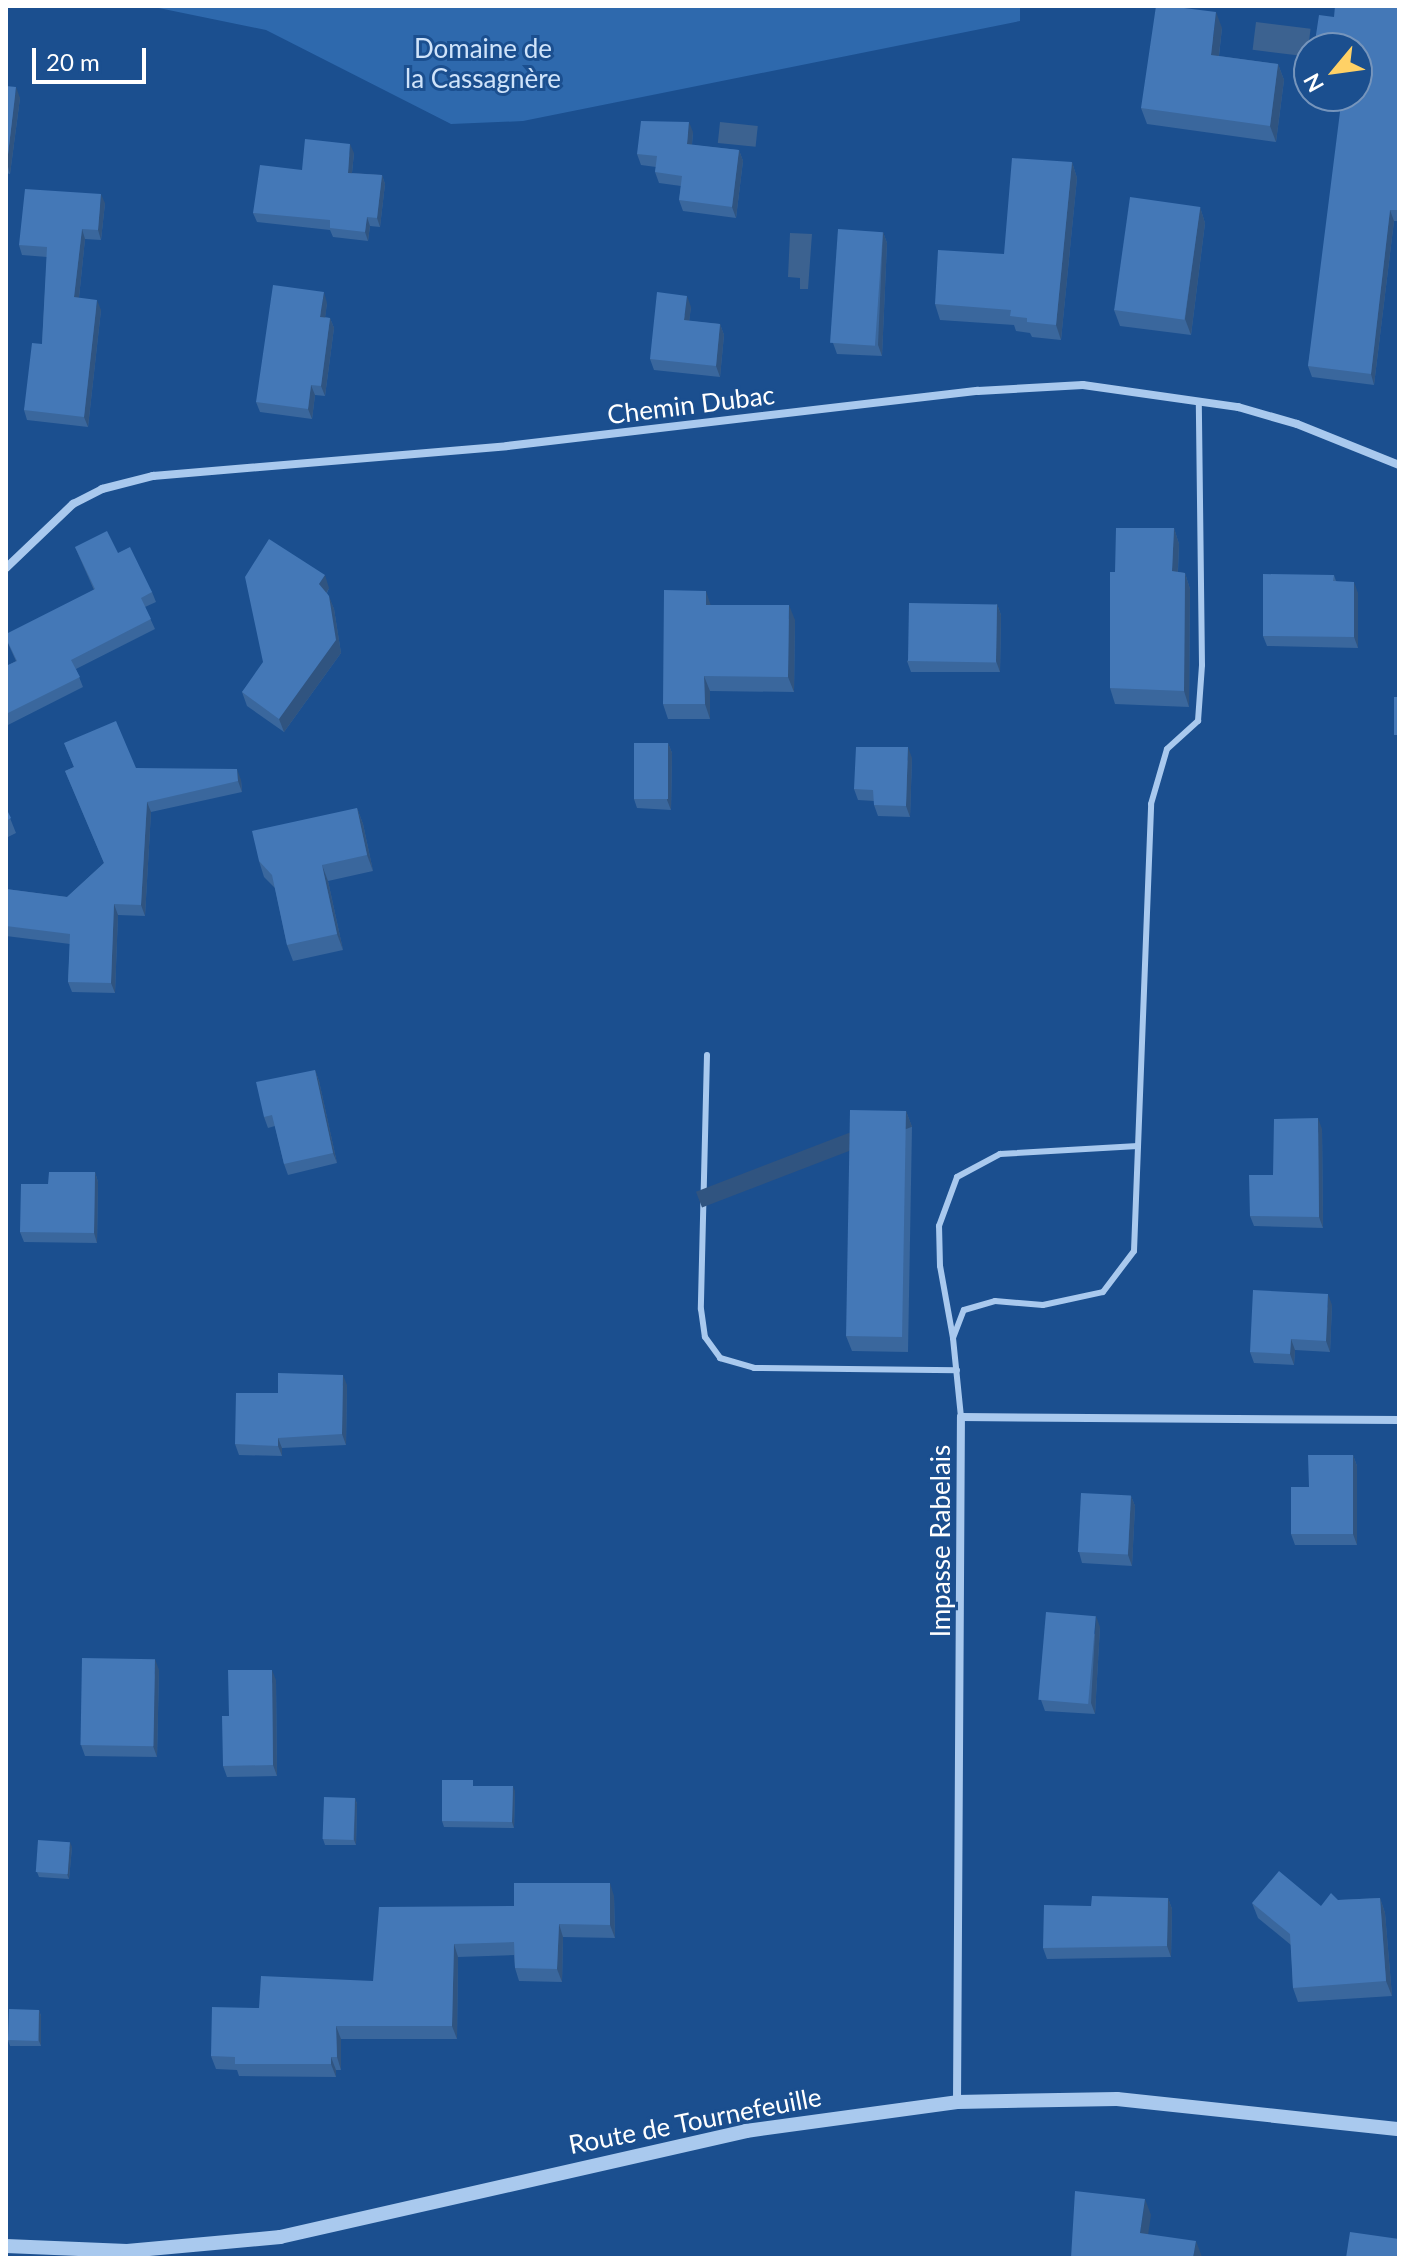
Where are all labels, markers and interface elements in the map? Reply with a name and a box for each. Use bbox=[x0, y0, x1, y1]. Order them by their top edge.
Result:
scale bar bbox=[36, 32, 150, 82]
north arrow bbox=[1293, 32, 1373, 112]
park label: Domaine de la Cassagnère bbox=[405, 33, 561, 94]
text: 20 m bbox=[46, 47, 100, 76]
text: N bbox=[1297, 69, 1329, 97]
street label: Chemin Dubac bbox=[606, 379, 776, 431]
street label: Impasse Rabelais bbox=[925, 1445, 957, 1637]
street label: Route de Tournefeuille bbox=[566, 2081, 824, 2161]

